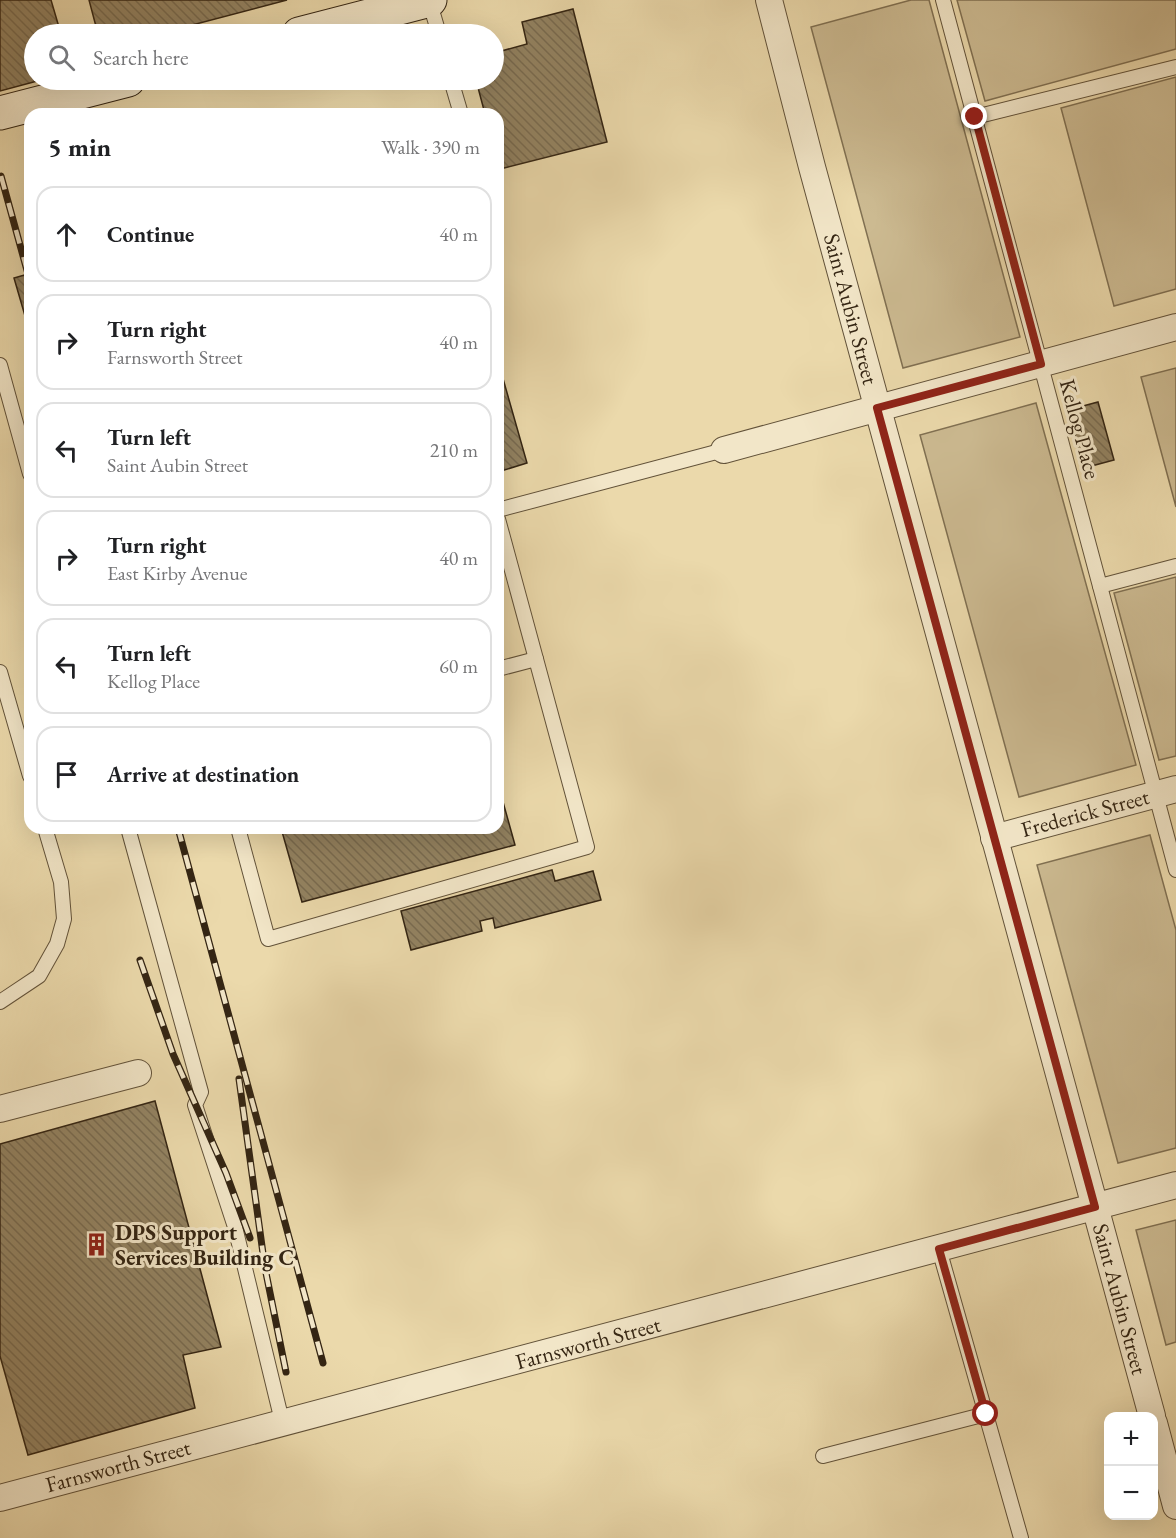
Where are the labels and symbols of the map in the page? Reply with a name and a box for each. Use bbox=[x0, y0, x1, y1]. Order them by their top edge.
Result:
route end bbox=[961, 103, 987, 129]
street label: Saint Aubin Street bbox=[817, 230, 885, 388]
street label: Kellog Place bbox=[1053, 376, 1107, 483]
street label: Frederick Street bbox=[1018, 782, 1152, 844]
place label: DPS Support Services Building C bbox=[115, 1218, 294, 1272]
street label: Saint Aubin Street bbox=[1086, 1220, 1154, 1378]
building icon: DPS Support Services Building C bbox=[84, 1232, 110, 1258]
street label: Farnsworth Street bbox=[512, 1310, 664, 1376]
route start bbox=[972, 1400, 998, 1426]
street label: Farnsworth Street bbox=[42, 1433, 194, 1499]

